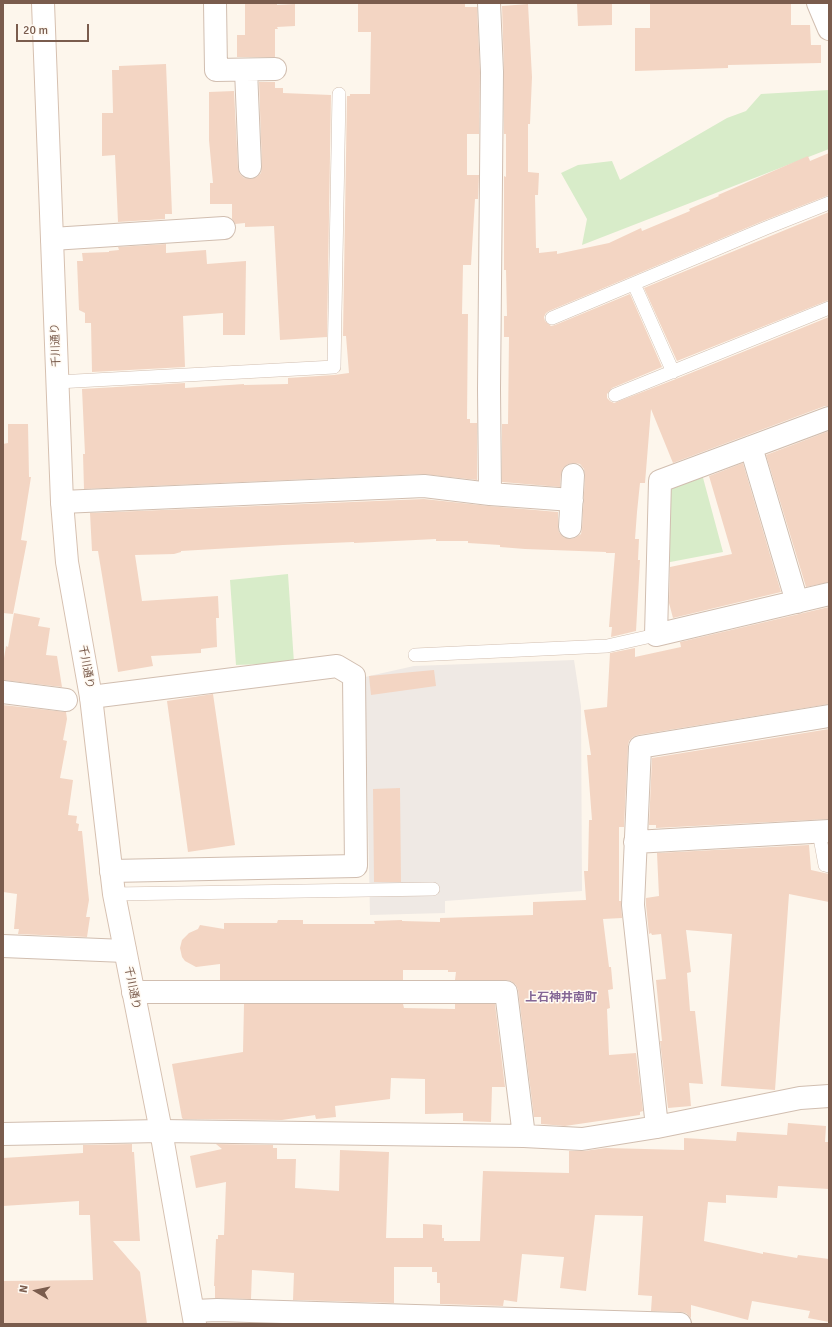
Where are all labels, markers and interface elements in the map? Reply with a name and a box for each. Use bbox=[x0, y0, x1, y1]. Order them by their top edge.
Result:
scale bar bbox=[18, 16, 91, 42]
text: 20 m bbox=[23, 23, 48, 38]
street label: 千川通り bbox=[49, 323, 63, 367]
street label: 千川通り bbox=[76, 644, 96, 690]
street label: 千川通り bbox=[121, 965, 143, 1011]
district label: 上石神井南町 bbox=[525, 991, 597, 1005]
north arrow bbox=[16, 1271, 56, 1311]
text: N bbox=[17, 1284, 31, 1294]

